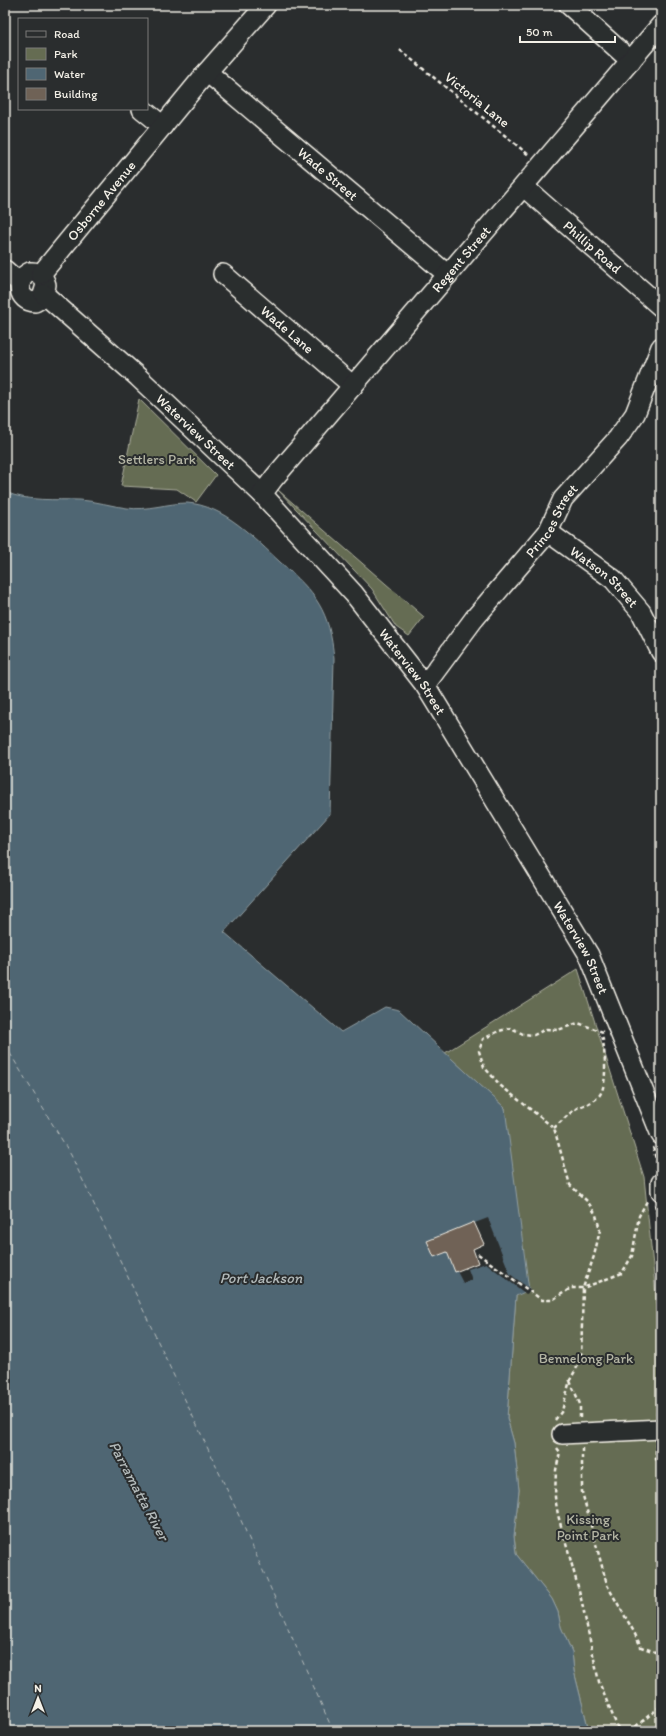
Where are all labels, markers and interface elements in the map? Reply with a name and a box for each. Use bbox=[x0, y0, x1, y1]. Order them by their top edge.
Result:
legend bbox=[18, 18, 148, 110]
scale bar bbox=[520, 18, 615, 44]
text: 50 m bbox=[526, 25, 552, 39]
text: Road bbox=[54, 27, 80, 41]
text: Park bbox=[54, 47, 78, 61]
text: Water bbox=[54, 67, 85, 81]
street label: Victoria Lane bbox=[441, 69, 513, 132]
text: Building bbox=[54, 87, 98, 101]
street label: Wade Street bbox=[294, 144, 362, 204]
street label: Osborne Avenue bbox=[63, 157, 139, 244]
street label: Phillip Road bbox=[560, 217, 625, 277]
street label: Regent Street bbox=[428, 222, 494, 296]
street label: Wade Lane bbox=[257, 302, 318, 357]
street label: Waterview Street bbox=[153, 390, 239, 473]
park label: Settlers Park bbox=[118, 451, 196, 468]
street label: Princes Street bbox=[522, 480, 581, 561]
street label: Watson Street bbox=[567, 542, 642, 611]
street label: Waterview Street bbox=[376, 625, 449, 718]
street label: Waterview Street bbox=[550, 898, 612, 996]
water label: Port Jackson bbox=[220, 1269, 303, 1287]
park label: Bennelong Park bbox=[539, 1350, 634, 1367]
water label: Parramatta River bbox=[105, 1438, 174, 1546]
park label: Kissing Point Park bbox=[557, 1511, 620, 1544]
north arrow bbox=[18, 1678, 58, 1718]
text: N bbox=[34, 1682, 42, 1695]

